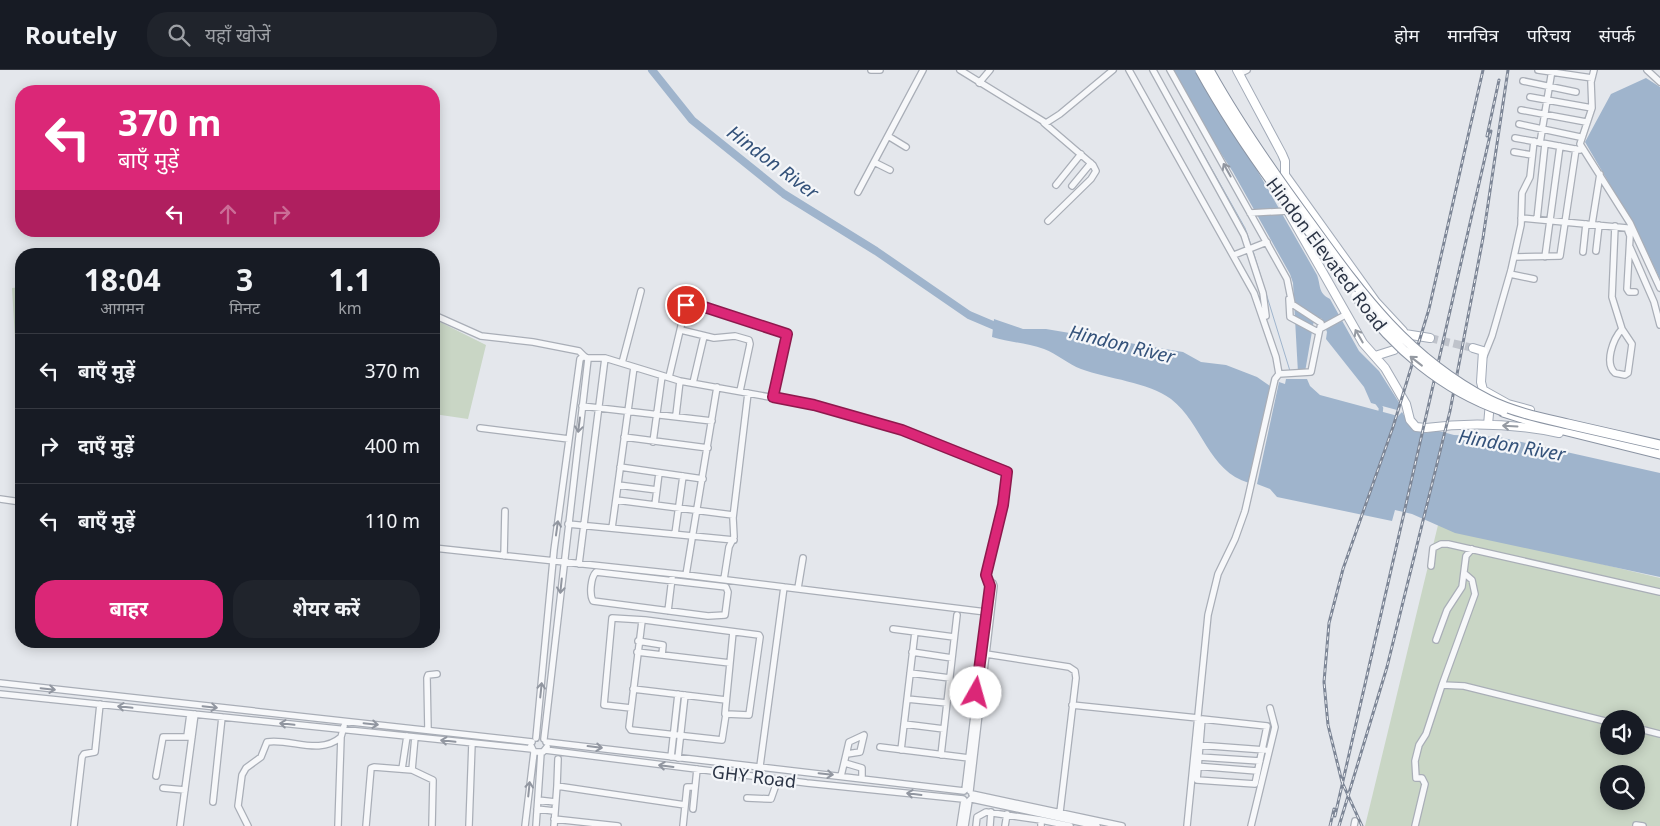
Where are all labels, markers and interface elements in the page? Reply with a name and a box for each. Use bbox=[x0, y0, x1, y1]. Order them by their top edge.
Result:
search box bbox=[147, 12, 497, 57]
text: Routely bbox=[25, 18, 117, 51]
icon: search bbox=[165, 21, 193, 49]
text: यहाँ खोजें bbox=[205, 22, 270, 48]
text: होम bbox=[1394, 23, 1419, 47]
text: मानचित्र bbox=[1447, 23, 1499, 47]
text: परिचय bbox=[1527, 23, 1571, 47]
text: संपर्क bbox=[1599, 23, 1635, 47]
text: 370 m bbox=[118, 99, 221, 146]
icon: left bbox=[35, 105, 100, 170]
water label: Hindon River bbox=[722, 119, 825, 206]
text: बाएँ मुड़ें bbox=[118, 144, 179, 174]
one-way arrow bbox=[1221, 163, 1231, 178]
street label: Hindon Elevated Road bbox=[1261, 172, 1393, 336]
icon: left bbox=[161, 200, 189, 228]
icon: ahead bbox=[214, 200, 242, 228]
icon: right bbox=[267, 200, 295, 228]
text: 18:04 bbox=[84, 259, 161, 300]
text: 3 bbox=[236, 259, 253, 300]
text: 1.1 bbox=[329, 259, 371, 300]
pin bbox=[665, 284, 707, 326]
icon: arrive bbox=[672, 291, 700, 319]
text: आगमन bbox=[100, 297, 144, 319]
text: मिनट bbox=[229, 297, 260, 319]
text: km bbox=[338, 297, 362, 319]
water label: Hindon River bbox=[1066, 318, 1179, 370]
one-way arrow bbox=[1354, 330, 1364, 344]
one-way arrow bbox=[1410, 355, 1423, 366]
icon: left bbox=[35, 357, 63, 385]
text: बाएँ मुड़ें bbox=[78, 358, 135, 384]
text: 370 m bbox=[365, 358, 420, 384]
one-way arrow bbox=[574, 417, 584, 433]
one-way arrow bbox=[1502, 421, 1518, 430]
water label: Hindon River bbox=[1456, 423, 1569, 467]
icon: right bbox=[35, 432, 63, 460]
text: दाएँ मुड़ें bbox=[78, 433, 134, 459]
text: 400 m bbox=[365, 433, 420, 459]
icon: left bbox=[35, 507, 63, 535]
text: बाएँ मुड़ें bbox=[78, 508, 135, 534]
text: 110 m bbox=[365, 508, 420, 534]
one-way arrow bbox=[553, 520, 563, 536]
one-way arrow bbox=[556, 578, 566, 594]
button: बाहर bbox=[35, 580, 223, 638]
button: शेयर करें bbox=[233, 580, 420, 638]
position arrow bbox=[949, 666, 1001, 718]
one-way arrow bbox=[536, 682, 546, 698]
one-way arrow bbox=[40, 684, 56, 694]
one-way arrow bbox=[117, 702, 133, 712]
one-way arrow bbox=[202, 702, 218, 712]
map controls bbox=[1600, 710, 1645, 810]
button: sound bbox=[1600, 710, 1645, 755]
one-way arrow bbox=[279, 719, 295, 729]
one-way arrow bbox=[363, 720, 379, 729]
one-way arrow bbox=[441, 736, 457, 745]
one-way arrow bbox=[587, 742, 603, 752]
street label: GHY Road bbox=[711, 759, 797, 793]
one-way arrow bbox=[658, 760, 674, 770]
button: search bbox=[1600, 765, 1645, 810]
one-way arrow bbox=[818, 769, 834, 779]
one-way arrow bbox=[525, 781, 534, 797]
one-way arrow bbox=[907, 788, 923, 798]

